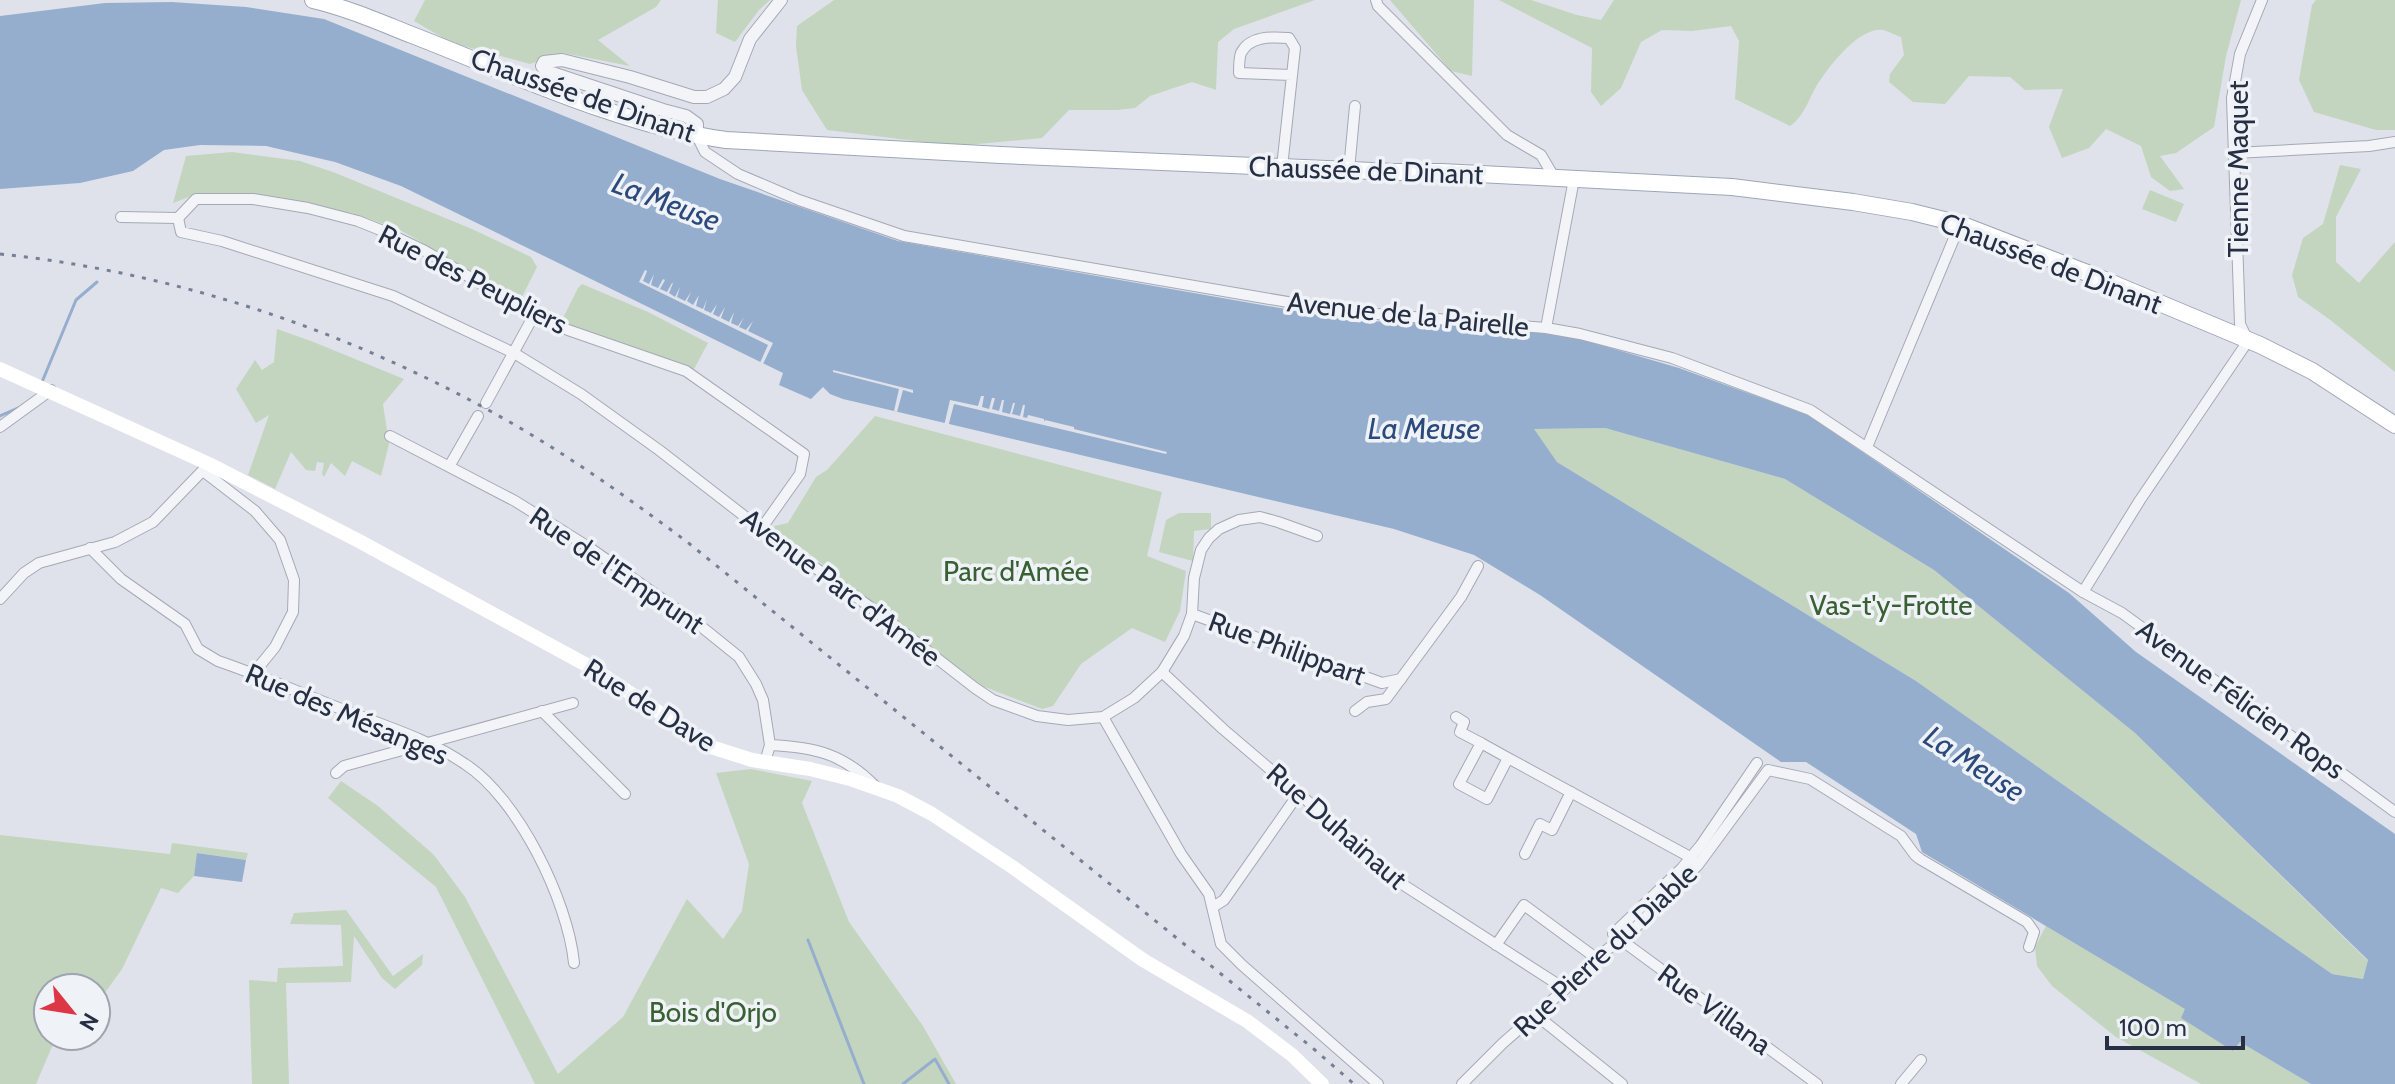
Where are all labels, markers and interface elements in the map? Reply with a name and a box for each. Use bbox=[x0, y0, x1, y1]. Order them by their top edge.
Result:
street label: Chaussée de Dinant bbox=[466, 41, 700, 149]
street label: Tienne Maquet bbox=[2221, 81, 2255, 257]
street label: Chaussée de Dinant bbox=[1248, 149, 1484, 191]
water label: La Meuse bbox=[607, 164, 726, 239]
street label: Chaussée de Dinant bbox=[1935, 205, 2167, 321]
street label: Rue des Peupliers bbox=[373, 217, 573, 341]
street label: Avenue de la Pairelle bbox=[1285, 284, 1531, 344]
water label: La Meuse bbox=[1368, 410, 1481, 447]
street label: Rue de l'Emprunt bbox=[523, 499, 711, 641]
street label: Avenue Parc d'Amée bbox=[734, 501, 948, 673]
park label: Parc d'Amée bbox=[943, 554, 1089, 588]
park label: Vas-t'y-Frotte bbox=[1809, 588, 1973, 622]
street label: Rue Philippart bbox=[1204, 604, 1370, 692]
street label: Avenue Félicien Rops bbox=[2130, 612, 2352, 786]
street label: Rue de Dave bbox=[578, 651, 722, 759]
street label: Rue des Mésanges bbox=[241, 656, 453, 772]
water label: La Meuse bbox=[1917, 717, 2032, 810]
street label: Rue Duhainaut bbox=[1260, 756, 1414, 896]
street label: Rue Pierre du Diable bbox=[1506, 856, 1704, 1044]
street label: Rue Villana bbox=[1652, 956, 1779, 1062]
north arrow bbox=[32, 972, 112, 1052]
park label: Bois d'Orjo bbox=[649, 995, 777, 1029]
scale bar bbox=[2107, 1000, 2243, 1050]
text: N bbox=[73, 1008, 104, 1035]
text: 100 m bbox=[2119, 1013, 2187, 1042]

